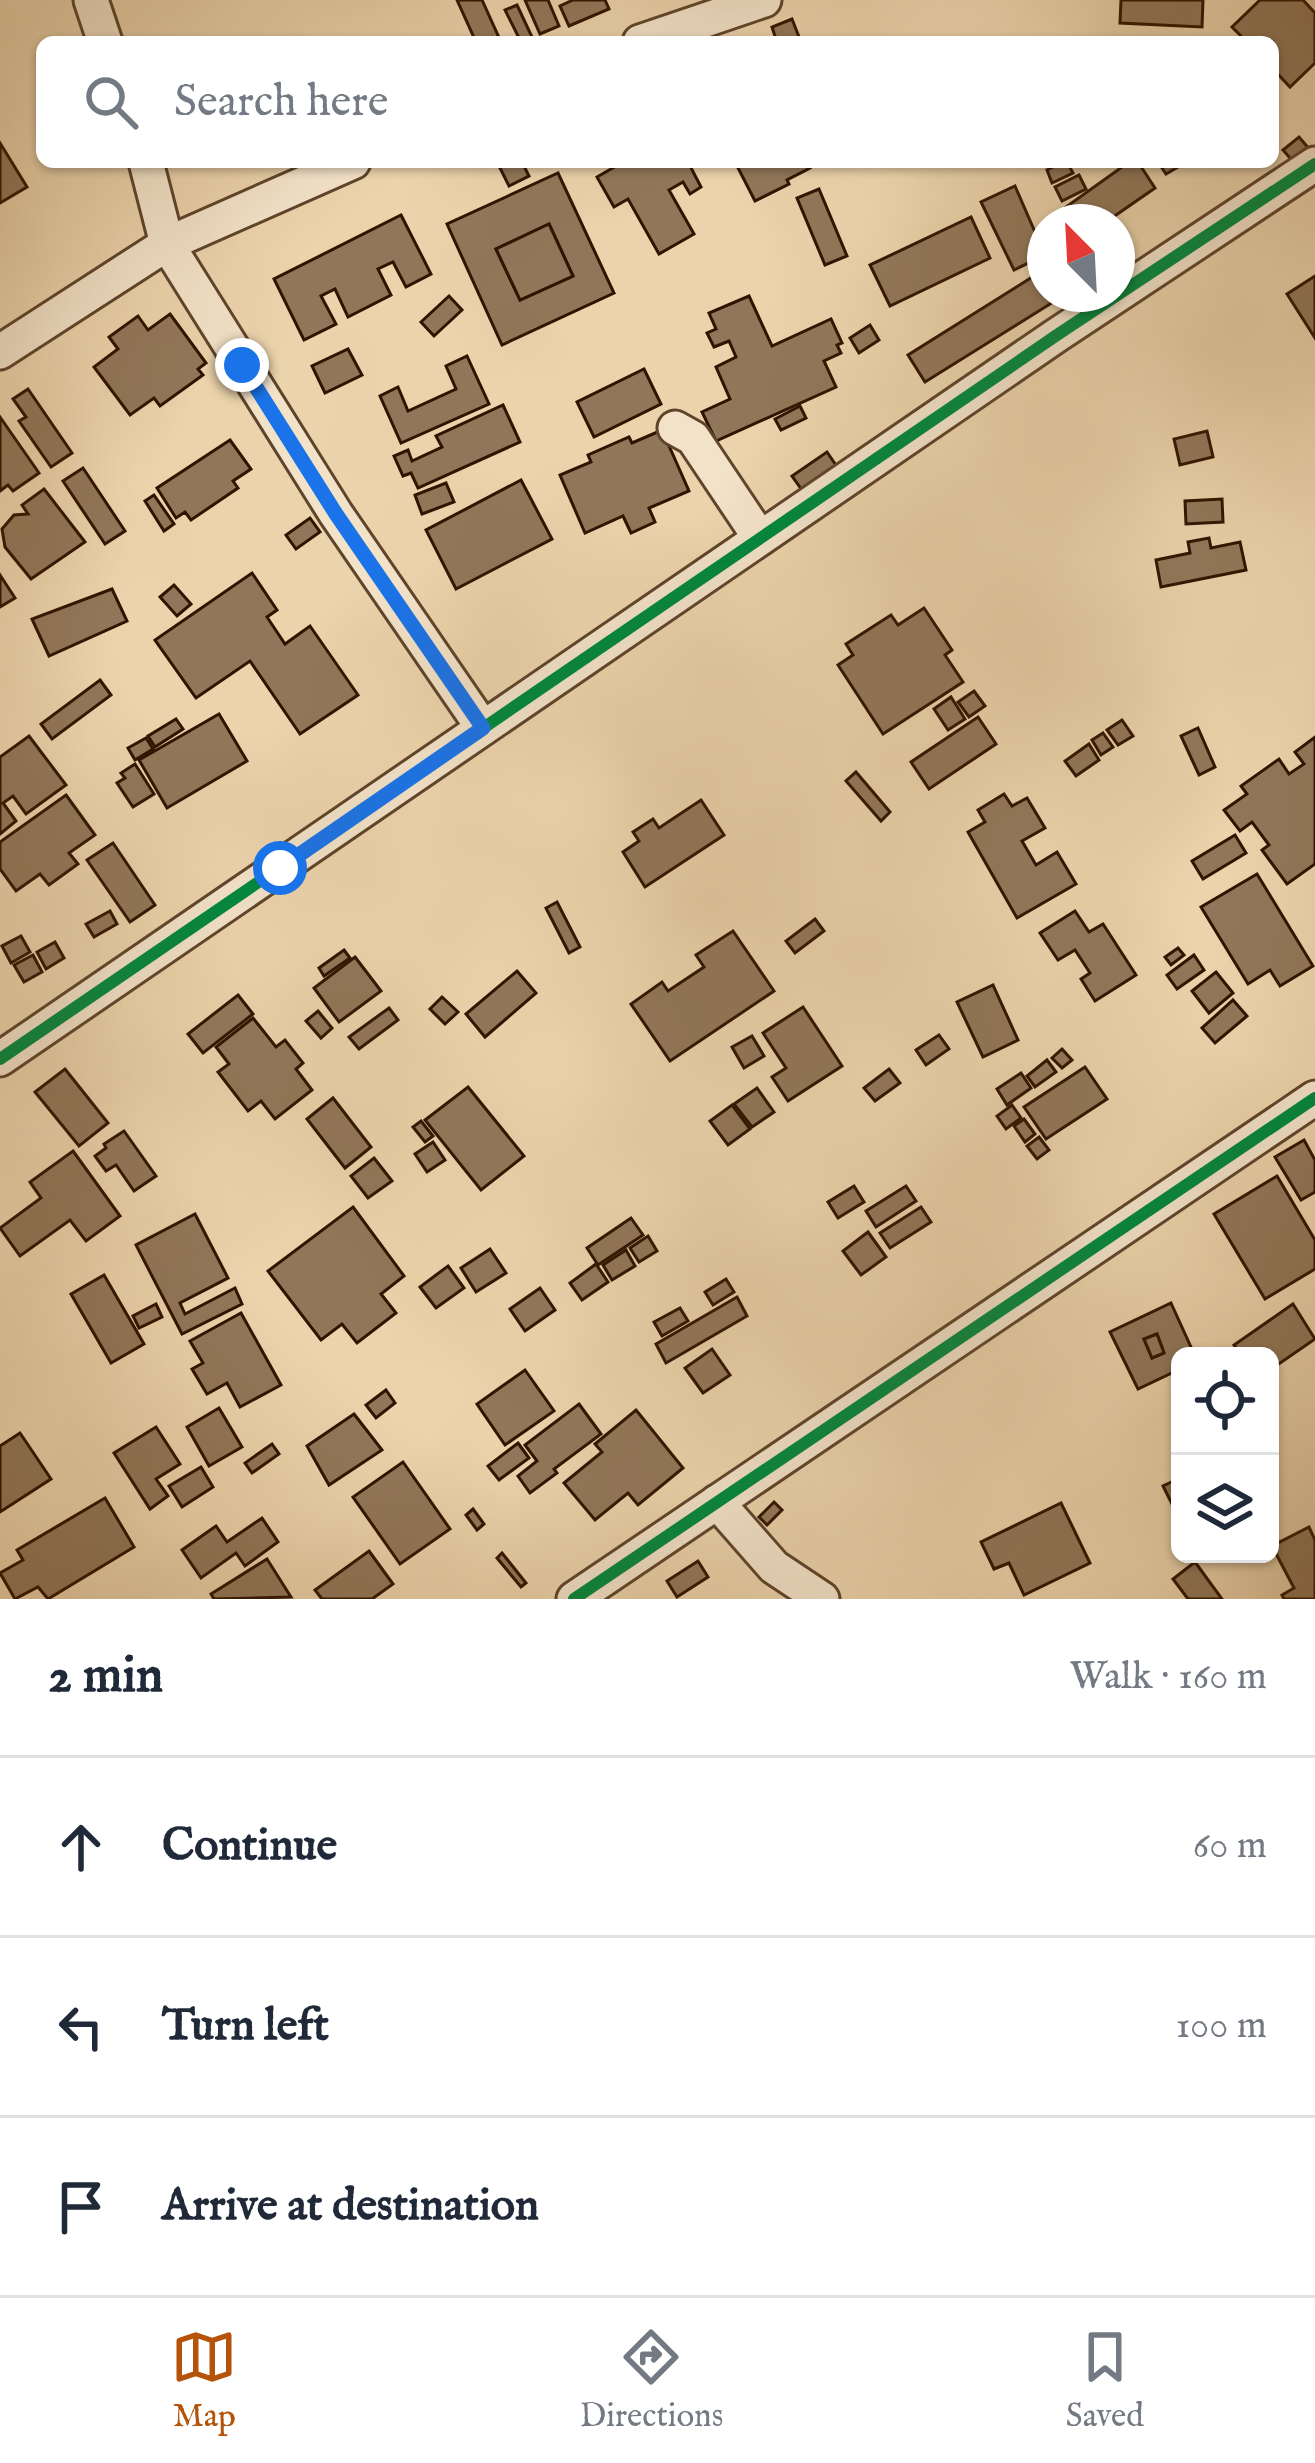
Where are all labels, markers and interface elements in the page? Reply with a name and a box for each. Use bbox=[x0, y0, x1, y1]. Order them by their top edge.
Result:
search box bbox=[36, 36, 1279, 168]
icon: search bbox=[78, 69, 144, 135]
text: Search here bbox=[174, 74, 388, 131]
north arrow bbox=[1027, 204, 1135, 312]
route end bbox=[215, 338, 269, 392]
route start bbox=[253, 841, 307, 895]
map controls bbox=[1171, 1347, 1279, 1563]
button: locate bbox=[1171, 1347, 1279, 1455]
button: layers bbox=[1171, 1455, 1279, 1563]
text: 2 min bbox=[48, 1645, 163, 1710]
text: Walk · 160 m bbox=[1069, 1653, 1267, 1702]
icon: ahead bbox=[48, 1814, 114, 1880]
text: Continue bbox=[162, 1818, 337, 1875]
text: 60 m bbox=[1193, 1822, 1267, 1871]
icon: left bbox=[48, 1994, 114, 2060]
text: Turn left bbox=[162, 1998, 329, 2055]
text: 100 m bbox=[1176, 2002, 1267, 2051]
icon: arrive bbox=[48, 2174, 114, 2240]
text: Arrive at destination bbox=[162, 2178, 539, 2235]
tab: Map bbox=[171, 2324, 237, 2438]
tab: Directions bbox=[580, 2324, 723, 2438]
tab: Saved bbox=[1066, 2324, 1144, 2438]

